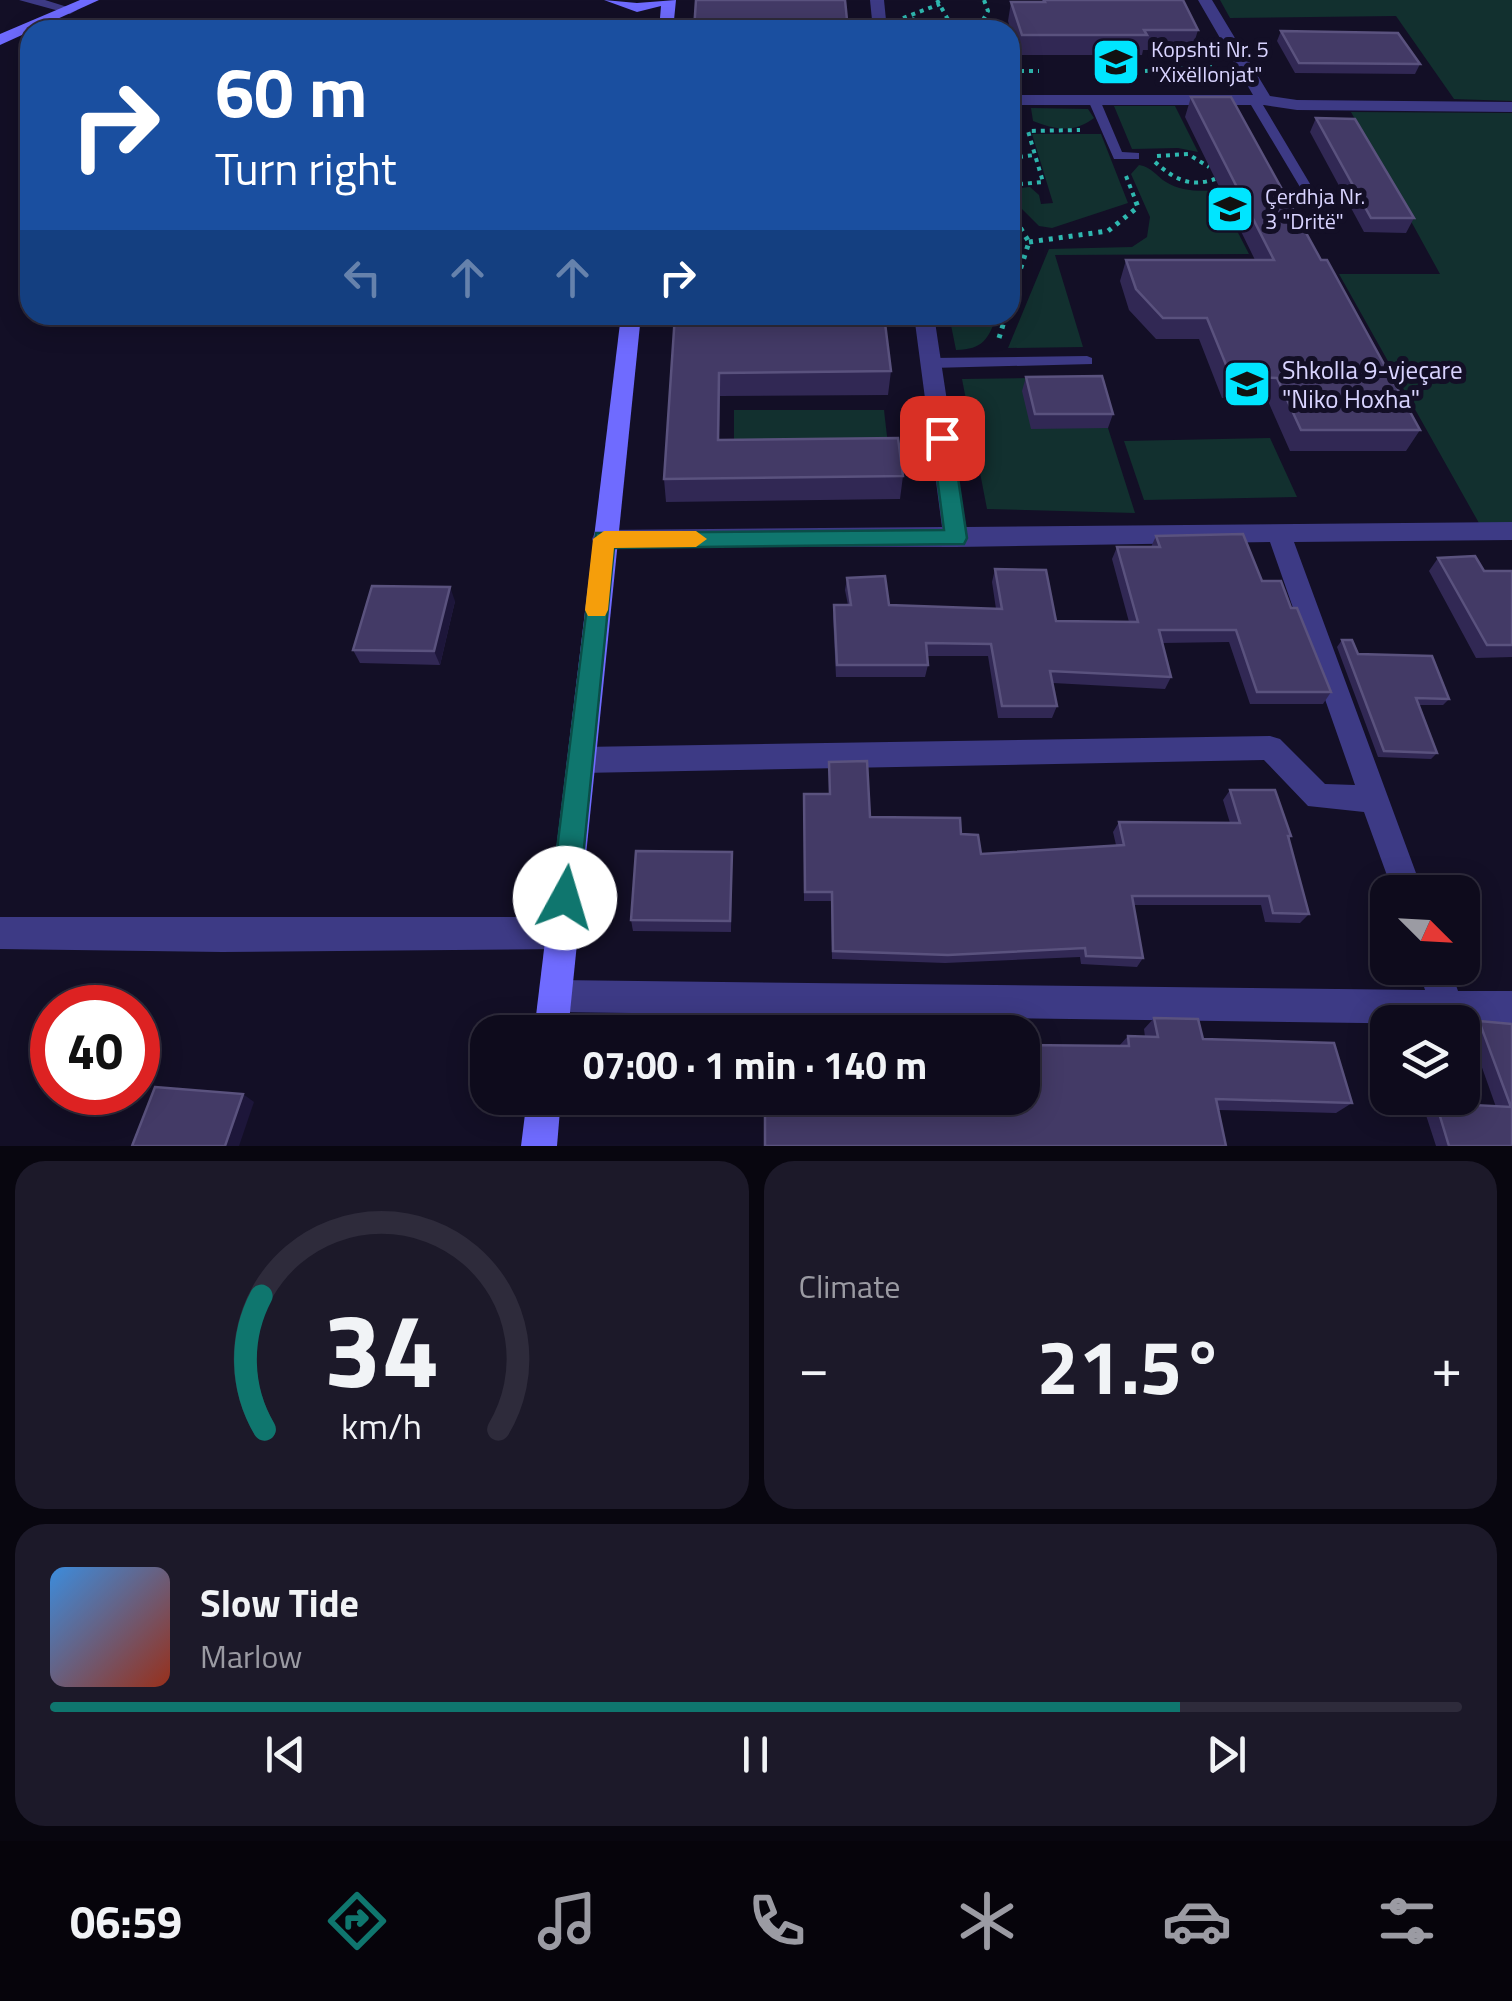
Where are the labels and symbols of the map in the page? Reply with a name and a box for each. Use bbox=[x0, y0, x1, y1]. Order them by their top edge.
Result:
place label: Kopshti Nr. 5 "Xixëllonjat" bbox=[1151, 32, 1269, 91]
school or university icon: Kopshti Nr. 5 "Xixëllonjat" bbox=[1090, 36, 1142, 88]
place label: Çerdhja Nr. 3 "Dritë" bbox=[1265, 179, 1365, 238]
school or university icon: Çerdhja Nr. 3 "Dritë" bbox=[1204, 183, 1256, 235]
place label: Shkolla 9-vjeçare "Niko Hoxha" bbox=[1282, 351, 1463, 418]
school or university icon: Shkolla 9-vjeçare "Niko Hoxha" bbox=[1221, 358, 1273, 410]
pin bbox=[900, 396, 985, 481]
position arrow bbox=[513, 846, 617, 950]
north arrow bbox=[1370, 875, 1480, 985]
speed limit sign: 40 bbox=[30, 985, 160, 1115]

